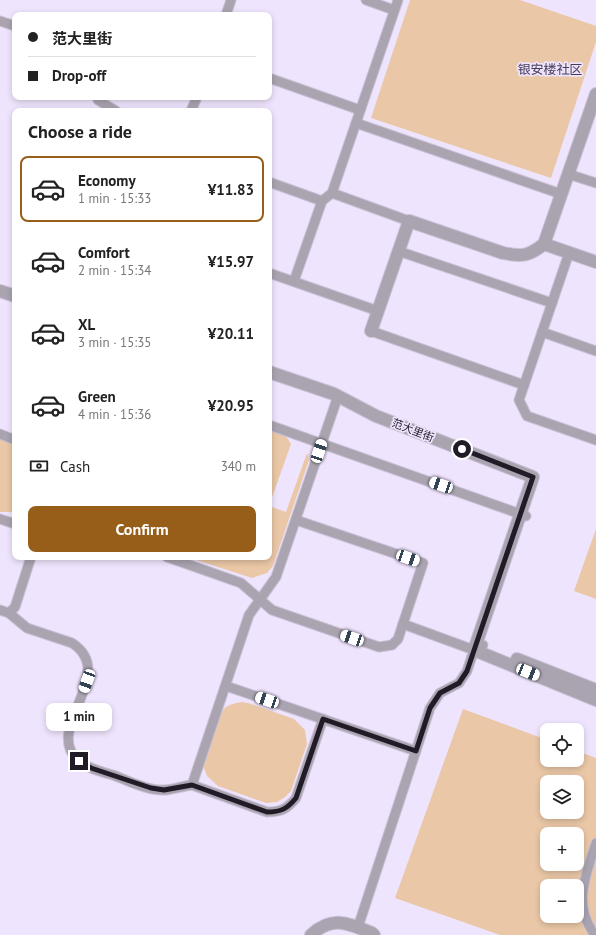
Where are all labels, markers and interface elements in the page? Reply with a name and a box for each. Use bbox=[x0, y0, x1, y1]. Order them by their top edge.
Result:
text: 范大里街 bbox=[52, 29, 112, 48]
district label: 银安楼社区 bbox=[517, 61, 583, 78]
text: Drop-off bbox=[52, 66, 106, 85]
text: Choose a ride bbox=[28, 120, 132, 143]
icon: car bbox=[30, 171, 66, 207]
text: Economy bbox=[78, 171, 136, 190]
text: ¥11.83 bbox=[208, 180, 254, 199]
text: 1 min · 15:33 bbox=[78, 190, 151, 207]
icon: car bbox=[30, 243, 66, 279]
text: Comfort bbox=[78, 243, 130, 262]
text: ¥15.97 bbox=[208, 252, 254, 271]
text: 2 min · 15:34 bbox=[78, 262, 151, 279]
icon: car bbox=[30, 315, 66, 351]
text: XL bbox=[78, 315, 95, 334]
text: ¥20.11 bbox=[208, 324, 254, 343]
text: 3 min · 15:35 bbox=[78, 334, 151, 351]
icon: car bbox=[30, 387, 66, 423]
text: Green bbox=[78, 387, 116, 406]
text: ¥20.95 bbox=[208, 396, 254, 415]
text: 4 min · 15:36 bbox=[78, 406, 151, 423]
street label: 范大里街 bbox=[390, 416, 436, 444]
car bbox=[310, 438, 328, 464]
route start bbox=[453, 440, 471, 458]
icon: cash bbox=[28, 455, 50, 477]
text: Cash bbox=[60, 457, 90, 476]
text: 340 m bbox=[221, 458, 256, 475]
car bbox=[428, 475, 454, 495]
button: Confirm bbox=[28, 506, 256, 552]
car bbox=[395, 548, 421, 568]
car bbox=[339, 628, 365, 648]
car bbox=[515, 662, 541, 682]
car bbox=[77, 668, 97, 694]
car bbox=[254, 690, 280, 710]
callout: 1 min bbox=[46, 703, 112, 731]
text: 1 min bbox=[63, 708, 95, 725]
map controls bbox=[540, 723, 584, 923]
button: locate bbox=[540, 723, 584, 767]
route end bbox=[70, 752, 88, 770]
button: layers bbox=[540, 775, 584, 819]
button: + bbox=[540, 827, 584, 871]
button: − bbox=[540, 879, 584, 923]

